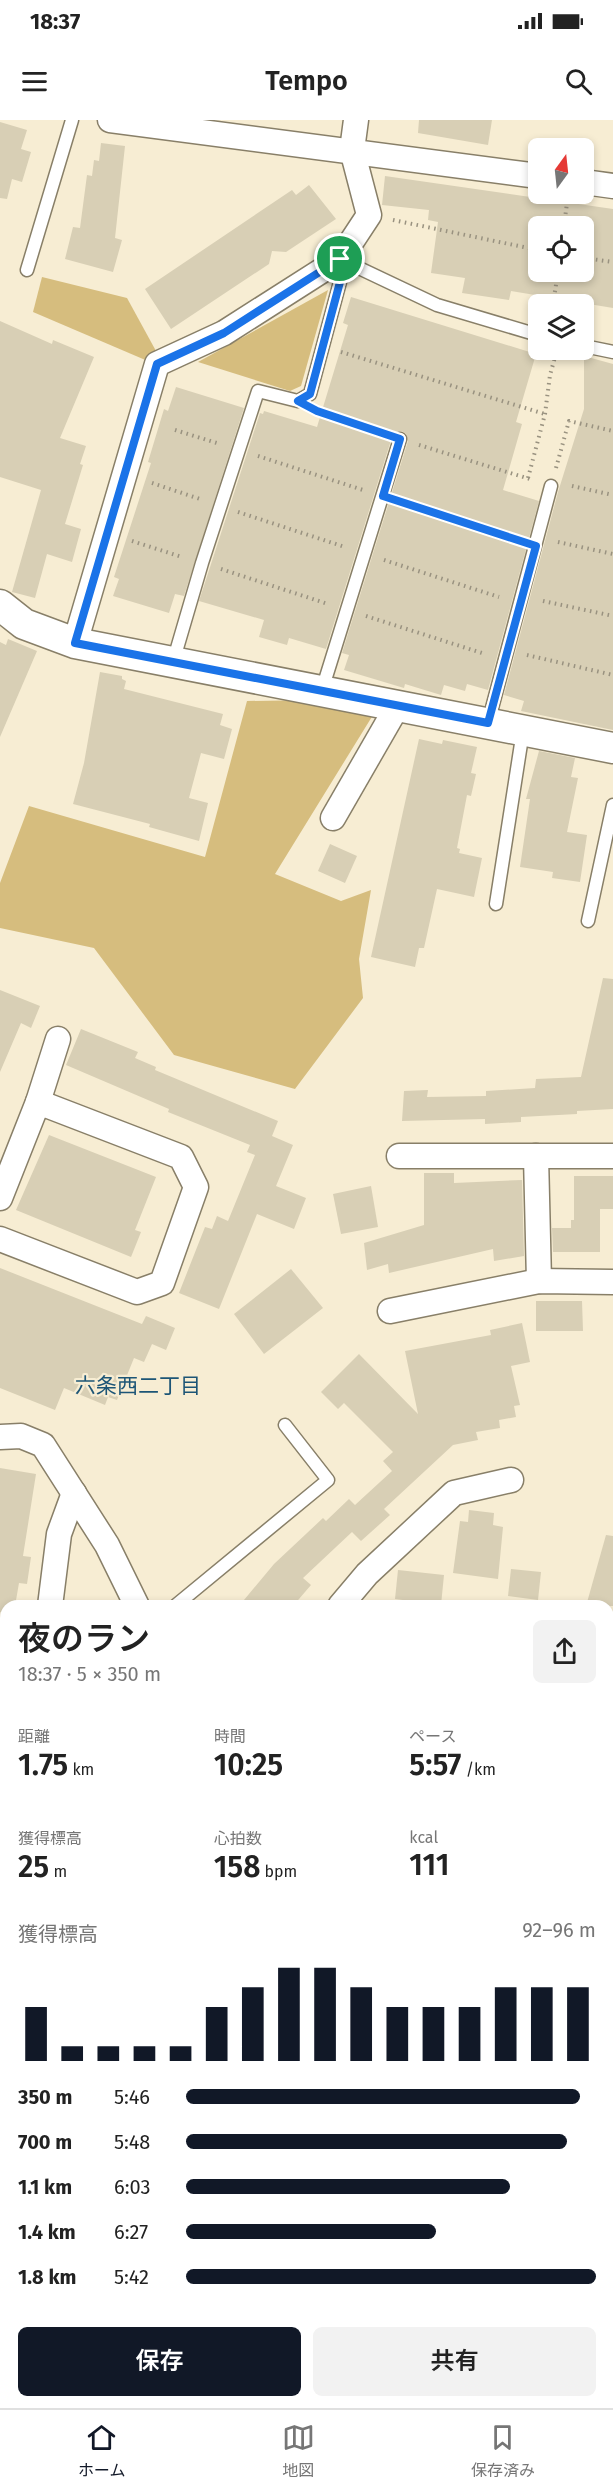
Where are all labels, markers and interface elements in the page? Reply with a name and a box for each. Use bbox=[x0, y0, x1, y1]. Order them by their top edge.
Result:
text: 18:37 bbox=[30, 8, 80, 35]
icon: menu bbox=[18, 65, 51, 98]
text: Tempo bbox=[265, 65, 348, 97]
icon: search bbox=[562, 65, 595, 98]
north arrow bbox=[528, 138, 594, 204]
map controls bbox=[528, 138, 594, 360]
button: locate bbox=[528, 216, 594, 282]
pin bbox=[314, 233, 365, 284]
icon: arrive bbox=[323, 242, 356, 275]
button: layers bbox=[528, 294, 594, 360]
district label: 六条西二丁目 bbox=[75, 1373, 201, 1399]
text: 夜のラン bbox=[18, 1619, 150, 1659]
button: share bbox=[533, 1620, 596, 1683]
text: 18:37 · 5 × 350 m bbox=[18, 1662, 161, 1686]
text: 距離 bbox=[18, 1727, 50, 1746]
text: 時間 bbox=[214, 1727, 246, 1746]
text: ペース bbox=[409, 1727, 457, 1746]
text: 1.75 bbox=[18, 1747, 68, 1783]
text: 10:25 bbox=[214, 1747, 283, 1783]
text: 5:57 bbox=[409, 1747, 461, 1783]
text: km bbox=[68, 1760, 94, 1779]
text: /km bbox=[461, 1760, 496, 1779]
text: kcal bbox=[409, 1828, 438, 1847]
text: 獲得標高 bbox=[18, 1829, 82, 1848]
text: 心拍数 bbox=[214, 1829, 262, 1848]
text: 111 bbox=[409, 1847, 449, 1883]
text: 25 bbox=[18, 1849, 49, 1885]
text: 158 bbox=[214, 1849, 260, 1885]
text: m bbox=[49, 1862, 67, 1881]
text: bpm bbox=[260, 1862, 297, 1881]
text: 92–96 m bbox=[522, 1918, 596, 1942]
text: 獲得標高 bbox=[18, 1922, 98, 1946]
text: 350 m bbox=[18, 2085, 72, 2109]
text: 5:46 bbox=[114, 2085, 150, 2109]
text: 700 m bbox=[18, 2130, 72, 2154]
text: 5:48 bbox=[114, 2130, 150, 2154]
text: 1.1 km bbox=[18, 2175, 72, 2199]
text: 6:03 bbox=[114, 2175, 150, 2199]
text: 1.4 km bbox=[18, 2220, 76, 2244]
text: 6:27 bbox=[114, 2220, 148, 2244]
text: 1.8 km bbox=[18, 2265, 76, 2289]
text: 5:42 bbox=[114, 2265, 149, 2289]
button: 保存 bbox=[18, 2327, 301, 2396]
button: 共有 bbox=[313, 2327, 596, 2396]
tab: ホーム bbox=[78, 2421, 126, 2481]
tab: 地図 bbox=[282, 2421, 315, 2481]
tab: 保存済み bbox=[471, 2421, 535, 2481]

